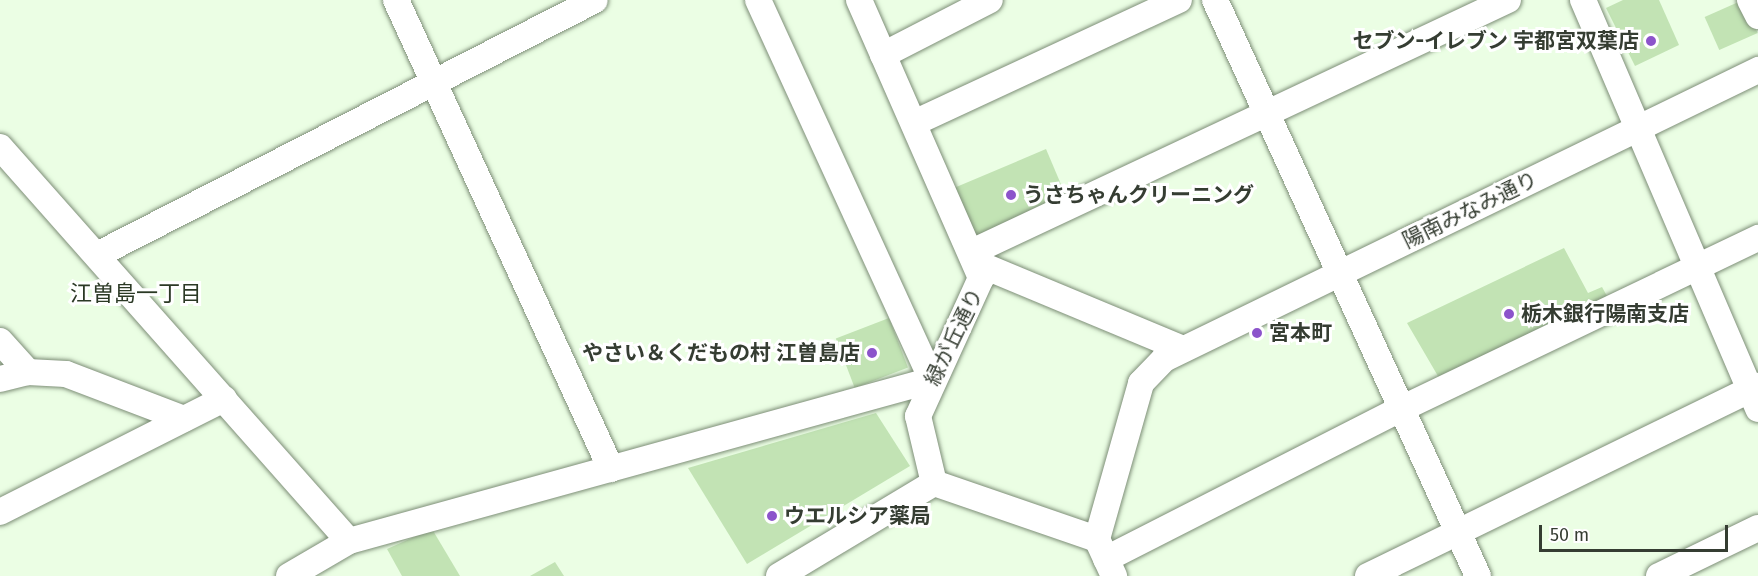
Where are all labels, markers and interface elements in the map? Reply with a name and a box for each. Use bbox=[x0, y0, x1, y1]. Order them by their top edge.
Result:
place label: セブン-イレブン 宇都宮双葉店 bbox=[1352, 28, 1639, 54]
marker: セブン-イレブン 宇都宮双葉店 bbox=[1644, 34, 1658, 48]
street label: 陽南みなみ通り bbox=[1398, 166, 1542, 254]
place label: うさちゃんクリーニング bbox=[1023, 182, 1254, 208]
marker: うさちゃんクリーニング bbox=[1004, 188, 1018, 202]
district label: 江曽島一丁目 bbox=[70, 281, 202, 307]
street label: 緑が丘通り bbox=[920, 284, 988, 390]
place label: 栃木銀行陽南支店 bbox=[1521, 301, 1689, 327]
marker: 栃木銀行陽南支店 bbox=[1502, 307, 1516, 321]
place label: 宮本町 bbox=[1269, 320, 1332, 346]
marker: 宮本町 bbox=[1250, 326, 1264, 340]
place label: やさい＆くだもの村 江曽島店 bbox=[582, 340, 860, 366]
marker: やさい＆くだもの村 江曽島店 bbox=[865, 346, 879, 360]
place label: ウエルシア薬局 bbox=[784, 503, 931, 529]
marker: ウエルシア薬局 bbox=[765, 509, 779, 523]
scale bar bbox=[1542, 513, 1731, 551]
text: 50 m bbox=[1550, 524, 1589, 546]

